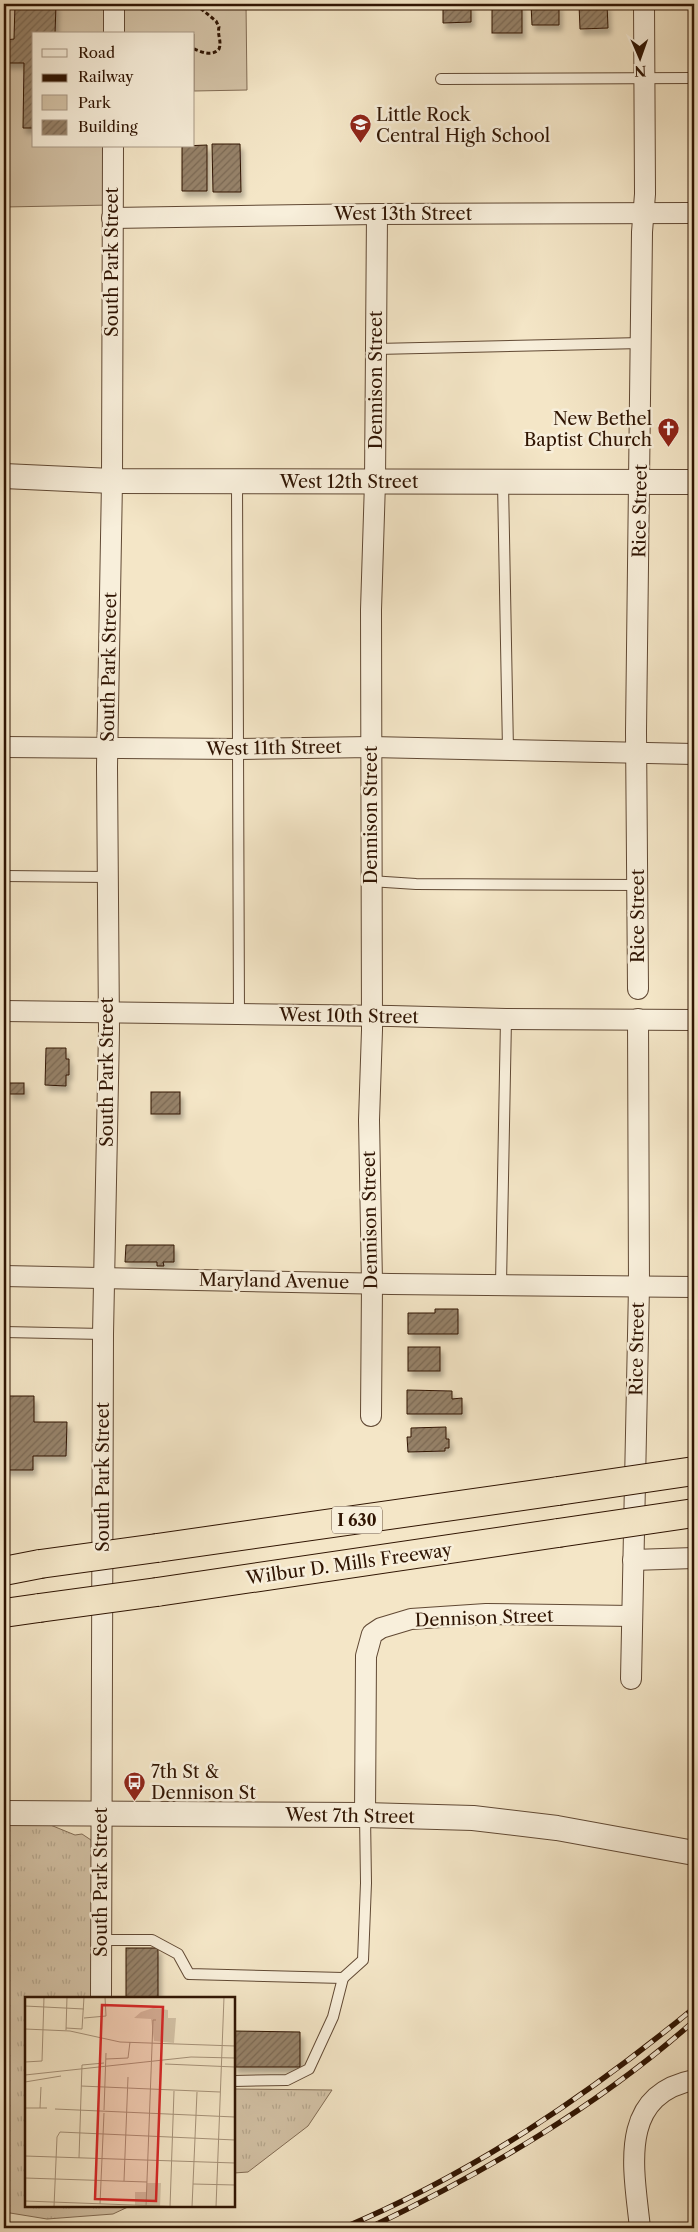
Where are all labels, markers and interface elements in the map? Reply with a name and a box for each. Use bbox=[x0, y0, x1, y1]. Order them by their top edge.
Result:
legend bbox=[32, 32, 195, 148]
north arrow bbox=[616, 32, 666, 82]
text: Road bbox=[78, 43, 115, 62]
text: N bbox=[634, 62, 647, 80]
text: Railway bbox=[78, 67, 134, 86]
text: Park bbox=[78, 93, 112, 112]
place label: Little Rock Central High School bbox=[376, 104, 550, 147]
school or university icon: Little Rock Central High School bbox=[348, 113, 372, 144]
text: Building bbox=[78, 117, 138, 136]
street label: South Park Street bbox=[101, 186, 123, 337]
street label: West 13th Street bbox=[333, 203, 473, 225]
street label: Dennison Street bbox=[365, 310, 387, 449]
place label: New Bethel Baptist Church bbox=[524, 408, 652, 451]
church icon: New Bethel Baptist Church bbox=[656, 417, 680, 448]
street label: Rice Street bbox=[628, 463, 652, 558]
street label: West 12th Street bbox=[279, 471, 419, 493]
street label: South Park Street bbox=[97, 591, 121, 742]
street label: West 11th Street bbox=[205, 736, 343, 760]
street label: Dennison Street bbox=[360, 745, 382, 884]
street label: Rice Street bbox=[627, 868, 649, 963]
street label: South Park Street bbox=[96, 996, 118, 1147]
street label: West 10th Street bbox=[278, 1004, 420, 1028]
street label: Dennison Street bbox=[358, 1150, 382, 1290]
street label: Maryland Avenue bbox=[199, 1269, 349, 1293]
street label: Rice Street bbox=[625, 1301, 649, 1396]
street label: South Park Street bbox=[92, 1401, 114, 1552]
road number: I 630 bbox=[332, 1506, 382, 1534]
street label: Wilbur D. Mills Freeway bbox=[244, 1539, 454, 1589]
street label: Dennison Street bbox=[414, 1605, 554, 1631]
place label: 7th St & Dennison St bbox=[151, 1761, 256, 1804]
bus stop icon: 7th St & Dennison St bbox=[123, 1770, 147, 1801]
street label: West 7th Street bbox=[284, 1804, 416, 1828]
street label: South Park Street bbox=[90, 1806, 112, 1957]
inset map bbox=[25, 1997, 235, 2207]

